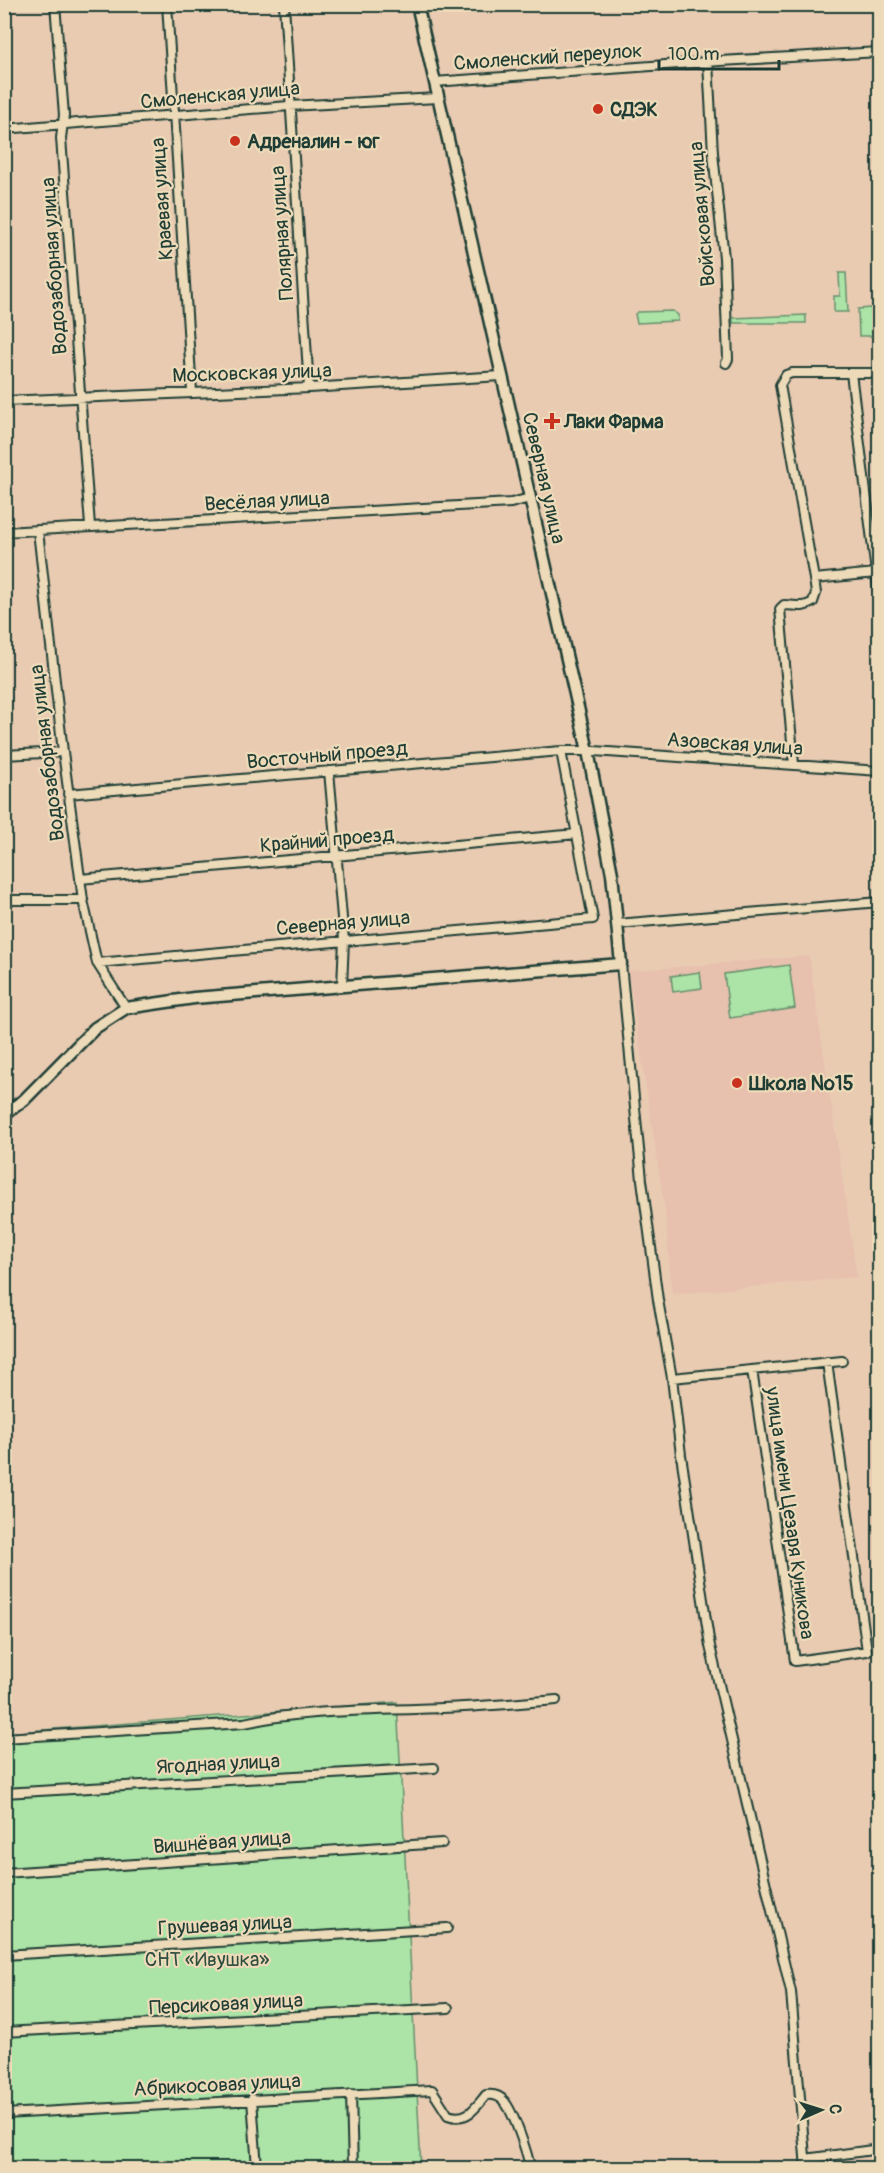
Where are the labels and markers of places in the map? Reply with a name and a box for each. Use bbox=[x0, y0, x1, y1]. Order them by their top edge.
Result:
place label: СДЭК bbox=[610, 97, 658, 122]
marker: СДЭК bbox=[591, 102, 605, 116]
place label: Адреналин - юг bbox=[247, 129, 380, 154]
marker: Адреналин - юг bbox=[228, 134, 242, 148]
place label: Лаки Фарма bbox=[563, 409, 663, 434]
marker: Лаки Фарма bbox=[545, 414, 559, 428]
place label: Школа №15 bbox=[748, 1071, 854, 1096]
marker: Школа №15 bbox=[730, 1076, 744, 1090]

